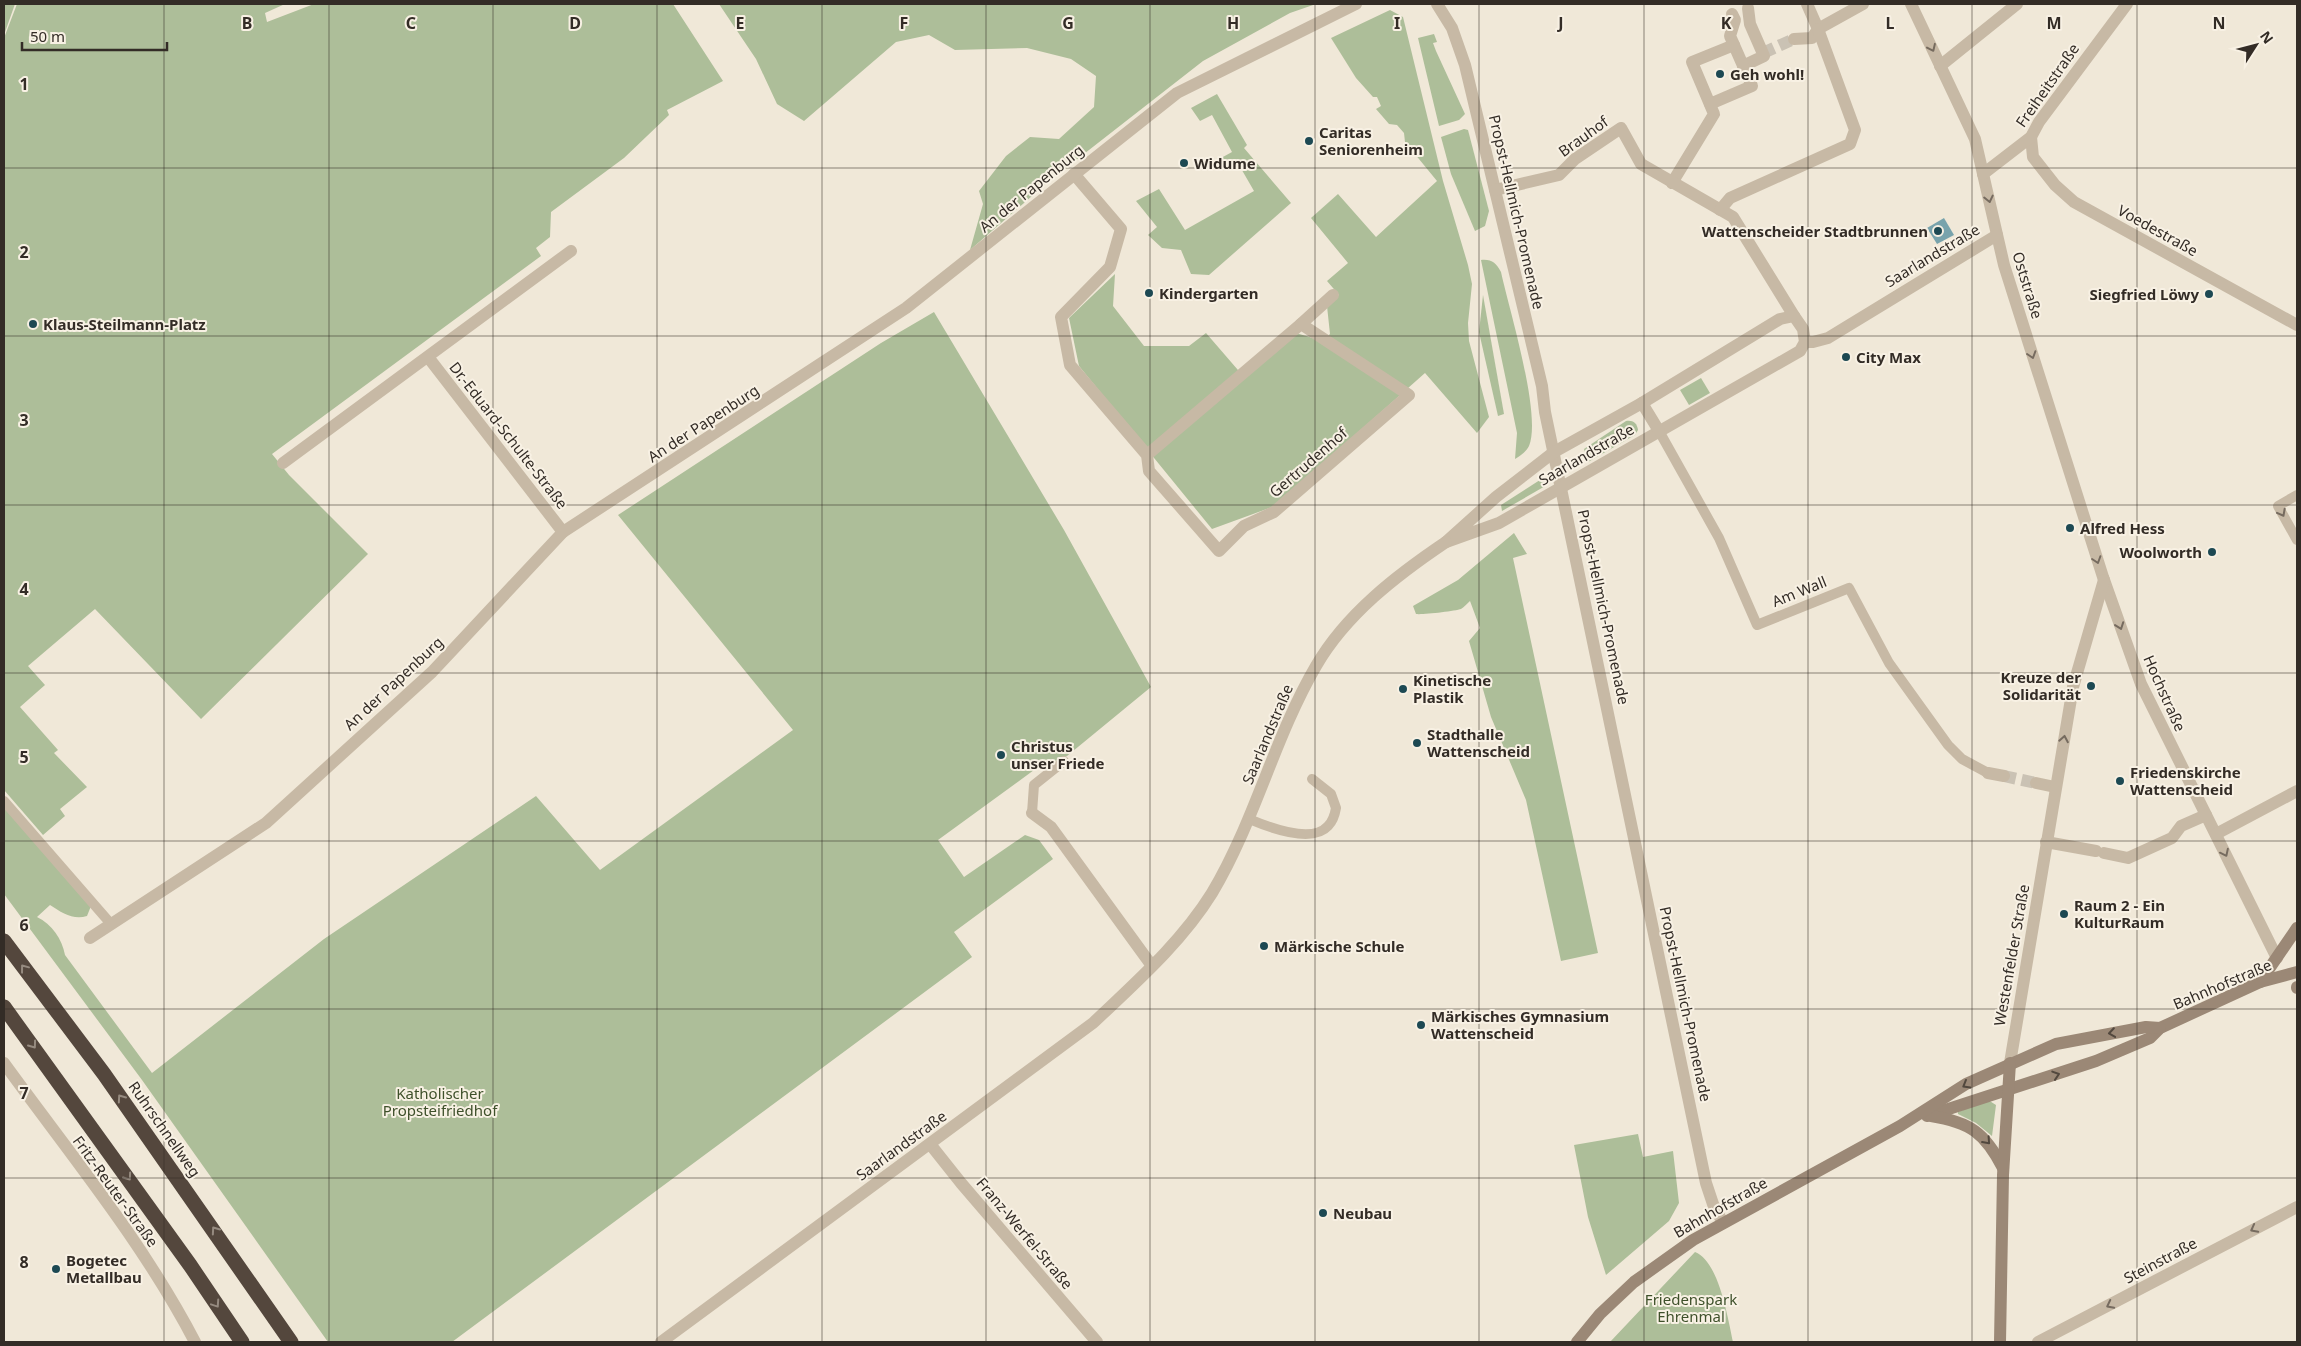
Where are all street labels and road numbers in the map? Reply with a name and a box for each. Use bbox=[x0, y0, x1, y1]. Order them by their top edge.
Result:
street label: Freiheitstraße bbox=[2011, 39, 2083, 131]
street label: Brauhof bbox=[1554, 111, 1613, 161]
street label: Propst-Hellmich-Promenade bbox=[1485, 113, 1549, 311]
street label: An der Papenburg bbox=[975, 140, 1087, 236]
street label: Voedestraße bbox=[2114, 200, 2202, 260]
street label: Saarlandstraße bbox=[1881, 219, 1983, 291]
street label: Oststraße bbox=[2008, 249, 2048, 321]
street label: Dr.-Eduard-Schulte-Straße bbox=[445, 357, 573, 513]
street label: An der Papenburg bbox=[644, 380, 762, 466]
street label: Saarlandstraße bbox=[1535, 419, 1637, 489]
street label: Gertrudenhof bbox=[1265, 422, 1352, 501]
street label: Propst-Hellmich-Promenade bbox=[1574, 508, 1634, 706]
street label: Am Wall bbox=[1769, 571, 1829, 611]
street label: An der Papenburg bbox=[339, 632, 447, 734]
street label: Hochstraße bbox=[2139, 652, 2191, 734]
street label: Saarlandstraße bbox=[1237, 681, 1297, 787]
street label: Westenfelder Straße bbox=[1989, 883, 2033, 1027]
street label: Propst-Hellmich-Promenade bbox=[1656, 905, 1716, 1103]
street label: Bahnhofstraße bbox=[2170, 954, 2274, 1014]
street label: Ruhrschnellweg bbox=[124, 1077, 206, 1181]
street label: Saarlandstraße bbox=[852, 1105, 950, 1185]
street label: Fritz-Reuter-Straße bbox=[69, 1131, 163, 1251]
street label: Bahnhofstraße bbox=[1670, 1172, 1770, 1242]
street label: Franz-Werfel-Straße bbox=[972, 1173, 1078, 1293]
street label: Steinstraße bbox=[2120, 1232, 2200, 1288]

